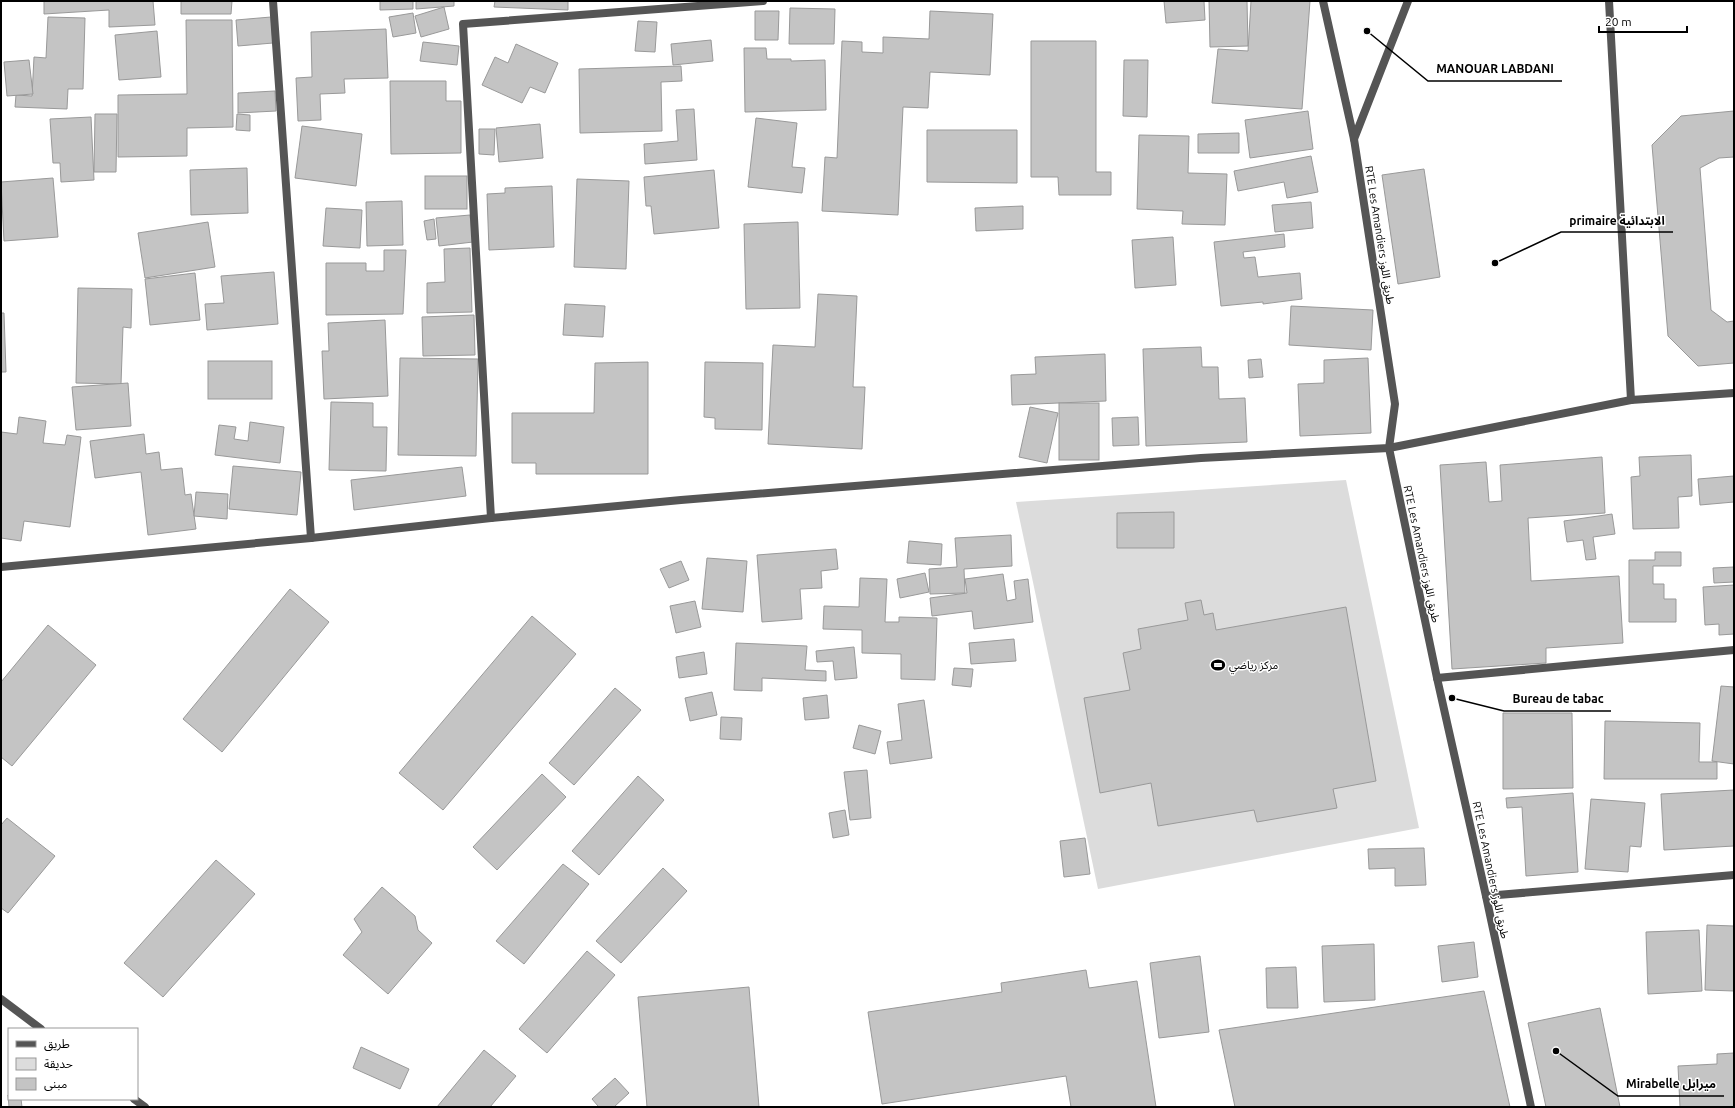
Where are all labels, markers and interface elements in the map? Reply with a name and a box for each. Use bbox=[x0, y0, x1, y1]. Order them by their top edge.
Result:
scale bar bbox=[1599, 8, 1687, 34]
text: 20 m bbox=[1605, 15, 1632, 28]
callout: MANOUAR LABDANI bbox=[1428, 57, 1562, 81]
text: MANOUAR LABDANI bbox=[1436, 62, 1554, 75]
street label: RTE Les Amandiers طريق اللوز bbox=[1362, 165, 1397, 305]
callout: primaire الابتدائية bbox=[1561, 208, 1673, 232]
text: primaire الابتدائية bbox=[1569, 214, 1665, 228]
street label: RTE Les Amandiers طريق اللوز bbox=[1401, 484, 1442, 624]
sports icon: مركز رياضي bbox=[1210, 657, 1226, 673]
place label: مركز رياضي bbox=[1229, 659, 1279, 675]
callout: Bureau de tabac bbox=[1504, 687, 1611, 711]
text: Bureau de tabac bbox=[1512, 692, 1604, 705]
street label: RTE Les Amandiers طريق اللوز bbox=[1470, 800, 1511, 940]
legend bbox=[8, 1028, 138, 1100]
text: طريق bbox=[44, 1037, 70, 1052]
text: حديقة bbox=[44, 1057, 73, 1071]
callout: Mirabelle ميرابل bbox=[1618, 1072, 1724, 1096]
text: مبنى bbox=[44, 1077, 67, 1091]
text: Mirabelle ميرابل bbox=[1626, 1077, 1716, 1091]

